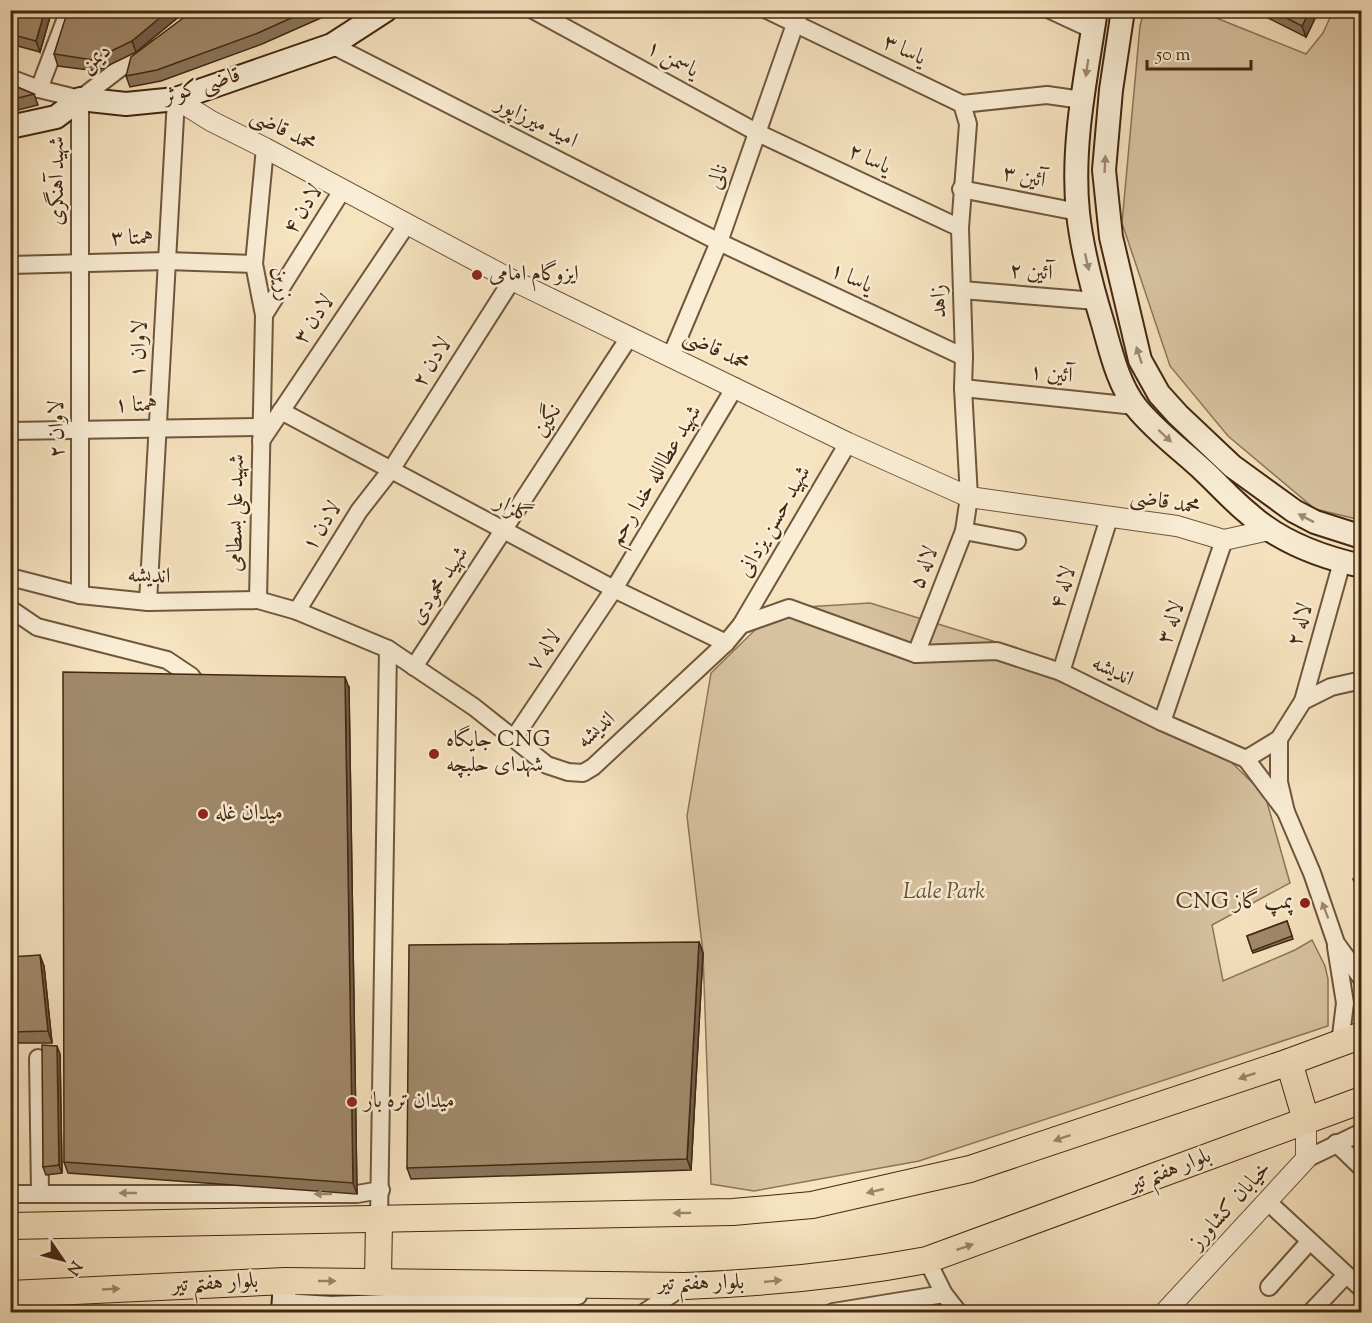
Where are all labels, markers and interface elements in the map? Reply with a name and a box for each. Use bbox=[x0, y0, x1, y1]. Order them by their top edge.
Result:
street label: یاسا ۳ bbox=[877, 27, 932, 76]
street label: یاسمن ۱ bbox=[640, 33, 706, 88]
scale bar bbox=[1147, 33, 1250, 71]
street label: دیمن bbox=[73, 36, 119, 82]
text: 50 m bbox=[1155, 43, 1191, 69]
one-way arrow bbox=[1082, 59, 1091, 78]
street label: قاضی کوثر bbox=[157, 60, 245, 114]
street label: امید میرزاپور bbox=[488, 88, 583, 157]
street label: محمد قاضی bbox=[244, 101, 322, 161]
street label: شهید آهنگری bbox=[42, 136, 74, 226]
street label: یاسا ۲ bbox=[842, 136, 897, 185]
one-way arrow bbox=[1100, 154, 1109, 173]
street label: آئین ۳ bbox=[1000, 158, 1050, 198]
street label: نالی bbox=[700, 160, 738, 194]
street label: لادن ۴ bbox=[276, 179, 332, 241]
street label: همتا ۳ bbox=[110, 223, 154, 255]
one-way arrow bbox=[1083, 253, 1092, 272]
street label: یاسا ۱ bbox=[824, 255, 879, 304]
street label: آئین ۲ bbox=[1008, 256, 1056, 291]
place label: ایزوگام امامی bbox=[489, 259, 579, 292]
street label: زرین bbox=[262, 264, 300, 304]
marker: ایزوگام امامی bbox=[470, 268, 484, 282]
street label: زاهد bbox=[923, 284, 957, 318]
street label: لادن ۳ bbox=[287, 289, 343, 351]
street label: لاوان ۱ bbox=[123, 319, 157, 379]
street label: محمد قاضی bbox=[677, 321, 755, 381]
street label: لادن ۲ bbox=[405, 332, 461, 394]
one-way arrow bbox=[1134, 346, 1144, 364]
street label: آئین ۱ bbox=[1028, 357, 1076, 393]
street label: همتا ۱ bbox=[114, 390, 158, 422]
street label: نگین bbox=[525, 398, 571, 444]
street label: لاوان ۲ bbox=[42, 400, 74, 458]
street label: شهید عطاالله خدا رحم bbox=[601, 400, 712, 554]
one-way arrow bbox=[1157, 429, 1172, 443]
street label: شهید علی بسطامی bbox=[220, 454, 254, 572]
street label: شهید حسن یزدانی bbox=[730, 460, 820, 584]
street label: محمد قاضی bbox=[1128, 481, 1202, 525]
street label: گلزار bbox=[487, 486, 537, 533]
street label: لادن ۱ bbox=[295, 496, 351, 558]
one-way arrow bbox=[1298, 513, 1315, 522]
street label: شهید محمودی bbox=[402, 540, 478, 632]
street label: لاله ۵ bbox=[902, 542, 948, 594]
street label: اندیشه bbox=[127, 560, 171, 594]
street label: لاله ۴ bbox=[1042, 562, 1086, 614]
street label: لاله ۳ bbox=[1150, 597, 1194, 649]
street label: لاله ۲ bbox=[1280, 600, 1322, 650]
street label: لاله ۷ bbox=[520, 624, 570, 678]
street label: اندیشه bbox=[1086, 648, 1138, 696]
street label: اندیشه bbox=[570, 705, 624, 757]
place label: جایگاه CNG شهدای حلبچه bbox=[446, 725, 550, 782]
marker: جایگاه CNG شهدای حلبچه bbox=[427, 747, 441, 761]
place label: میدان غله bbox=[215, 798, 283, 830]
marker: میدان غله bbox=[196, 807, 210, 821]
park label: Lale Park bbox=[903, 877, 985, 909]
place label: CNG پمپ گاز bbox=[1175, 887, 1293, 919]
marker: CNG پمپ گاز bbox=[1298, 896, 1312, 910]
one-way arrow bbox=[1319, 900, 1329, 918]
one-way arrow bbox=[1238, 1072, 1256, 1081]
place label: میدان تره بار bbox=[362, 1086, 455, 1118]
marker: میدان تره بار bbox=[345, 1095, 359, 1109]
one-way arrow bbox=[1053, 1134, 1071, 1144]
street label: بلوار هفتم تیر bbox=[1122, 1141, 1217, 1205]
street label: خیابان کشاورز bbox=[1181, 1155, 1280, 1259]
one-way arrow bbox=[866, 1186, 884, 1196]
one-way arrow bbox=[118, 1188, 137, 1198]
one-way arrow bbox=[313, 1189, 332, 1199]
one-way arrow bbox=[672, 1208, 691, 1218]
north arrow bbox=[33, 1230, 93, 1290]
one-way arrow bbox=[956, 1242, 974, 1252]
text: N bbox=[60, 1255, 86, 1279]
street label: بلوار هفتم تیر bbox=[169, 1266, 259, 1305]
street label: بلوار هفتم تیر bbox=[655, 1267, 745, 1304]
one-way arrow bbox=[317, 1276, 336, 1286]
one-way arrow bbox=[764, 1276, 783, 1286]
one-way arrow bbox=[101, 1285, 120, 1294]

